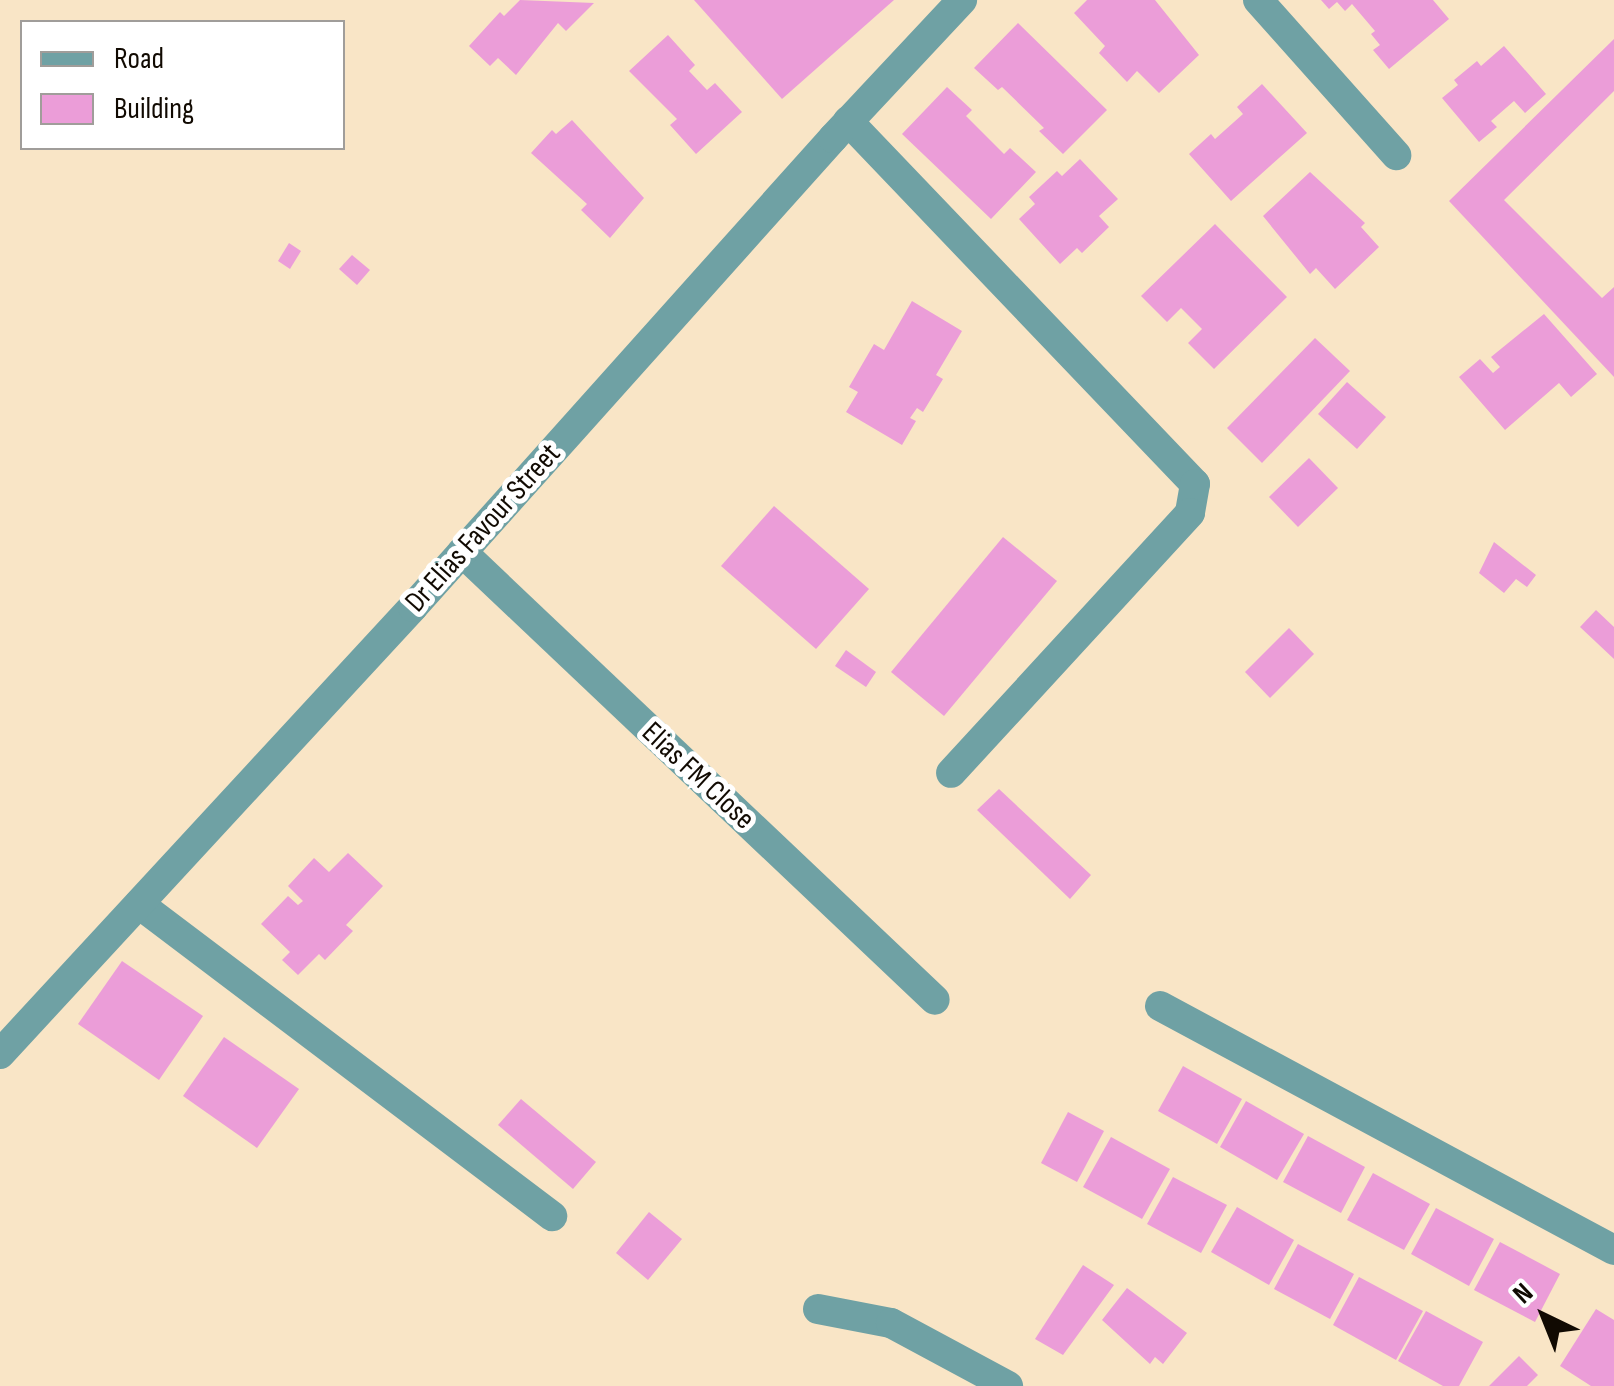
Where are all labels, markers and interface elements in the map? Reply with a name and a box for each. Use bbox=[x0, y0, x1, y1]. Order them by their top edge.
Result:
legend bbox=[20, 20, 345, 150]
text: Road bbox=[114, 41, 164, 77]
text: Building bbox=[114, 91, 194, 127]
street label: Dr Elias Favour Street bbox=[398, 436, 568, 620]
street label: Elias FM Close bbox=[634, 715, 762, 837]
north arrow bbox=[1494, 1266, 1594, 1366]
text: N bbox=[1506, 1277, 1540, 1311]

